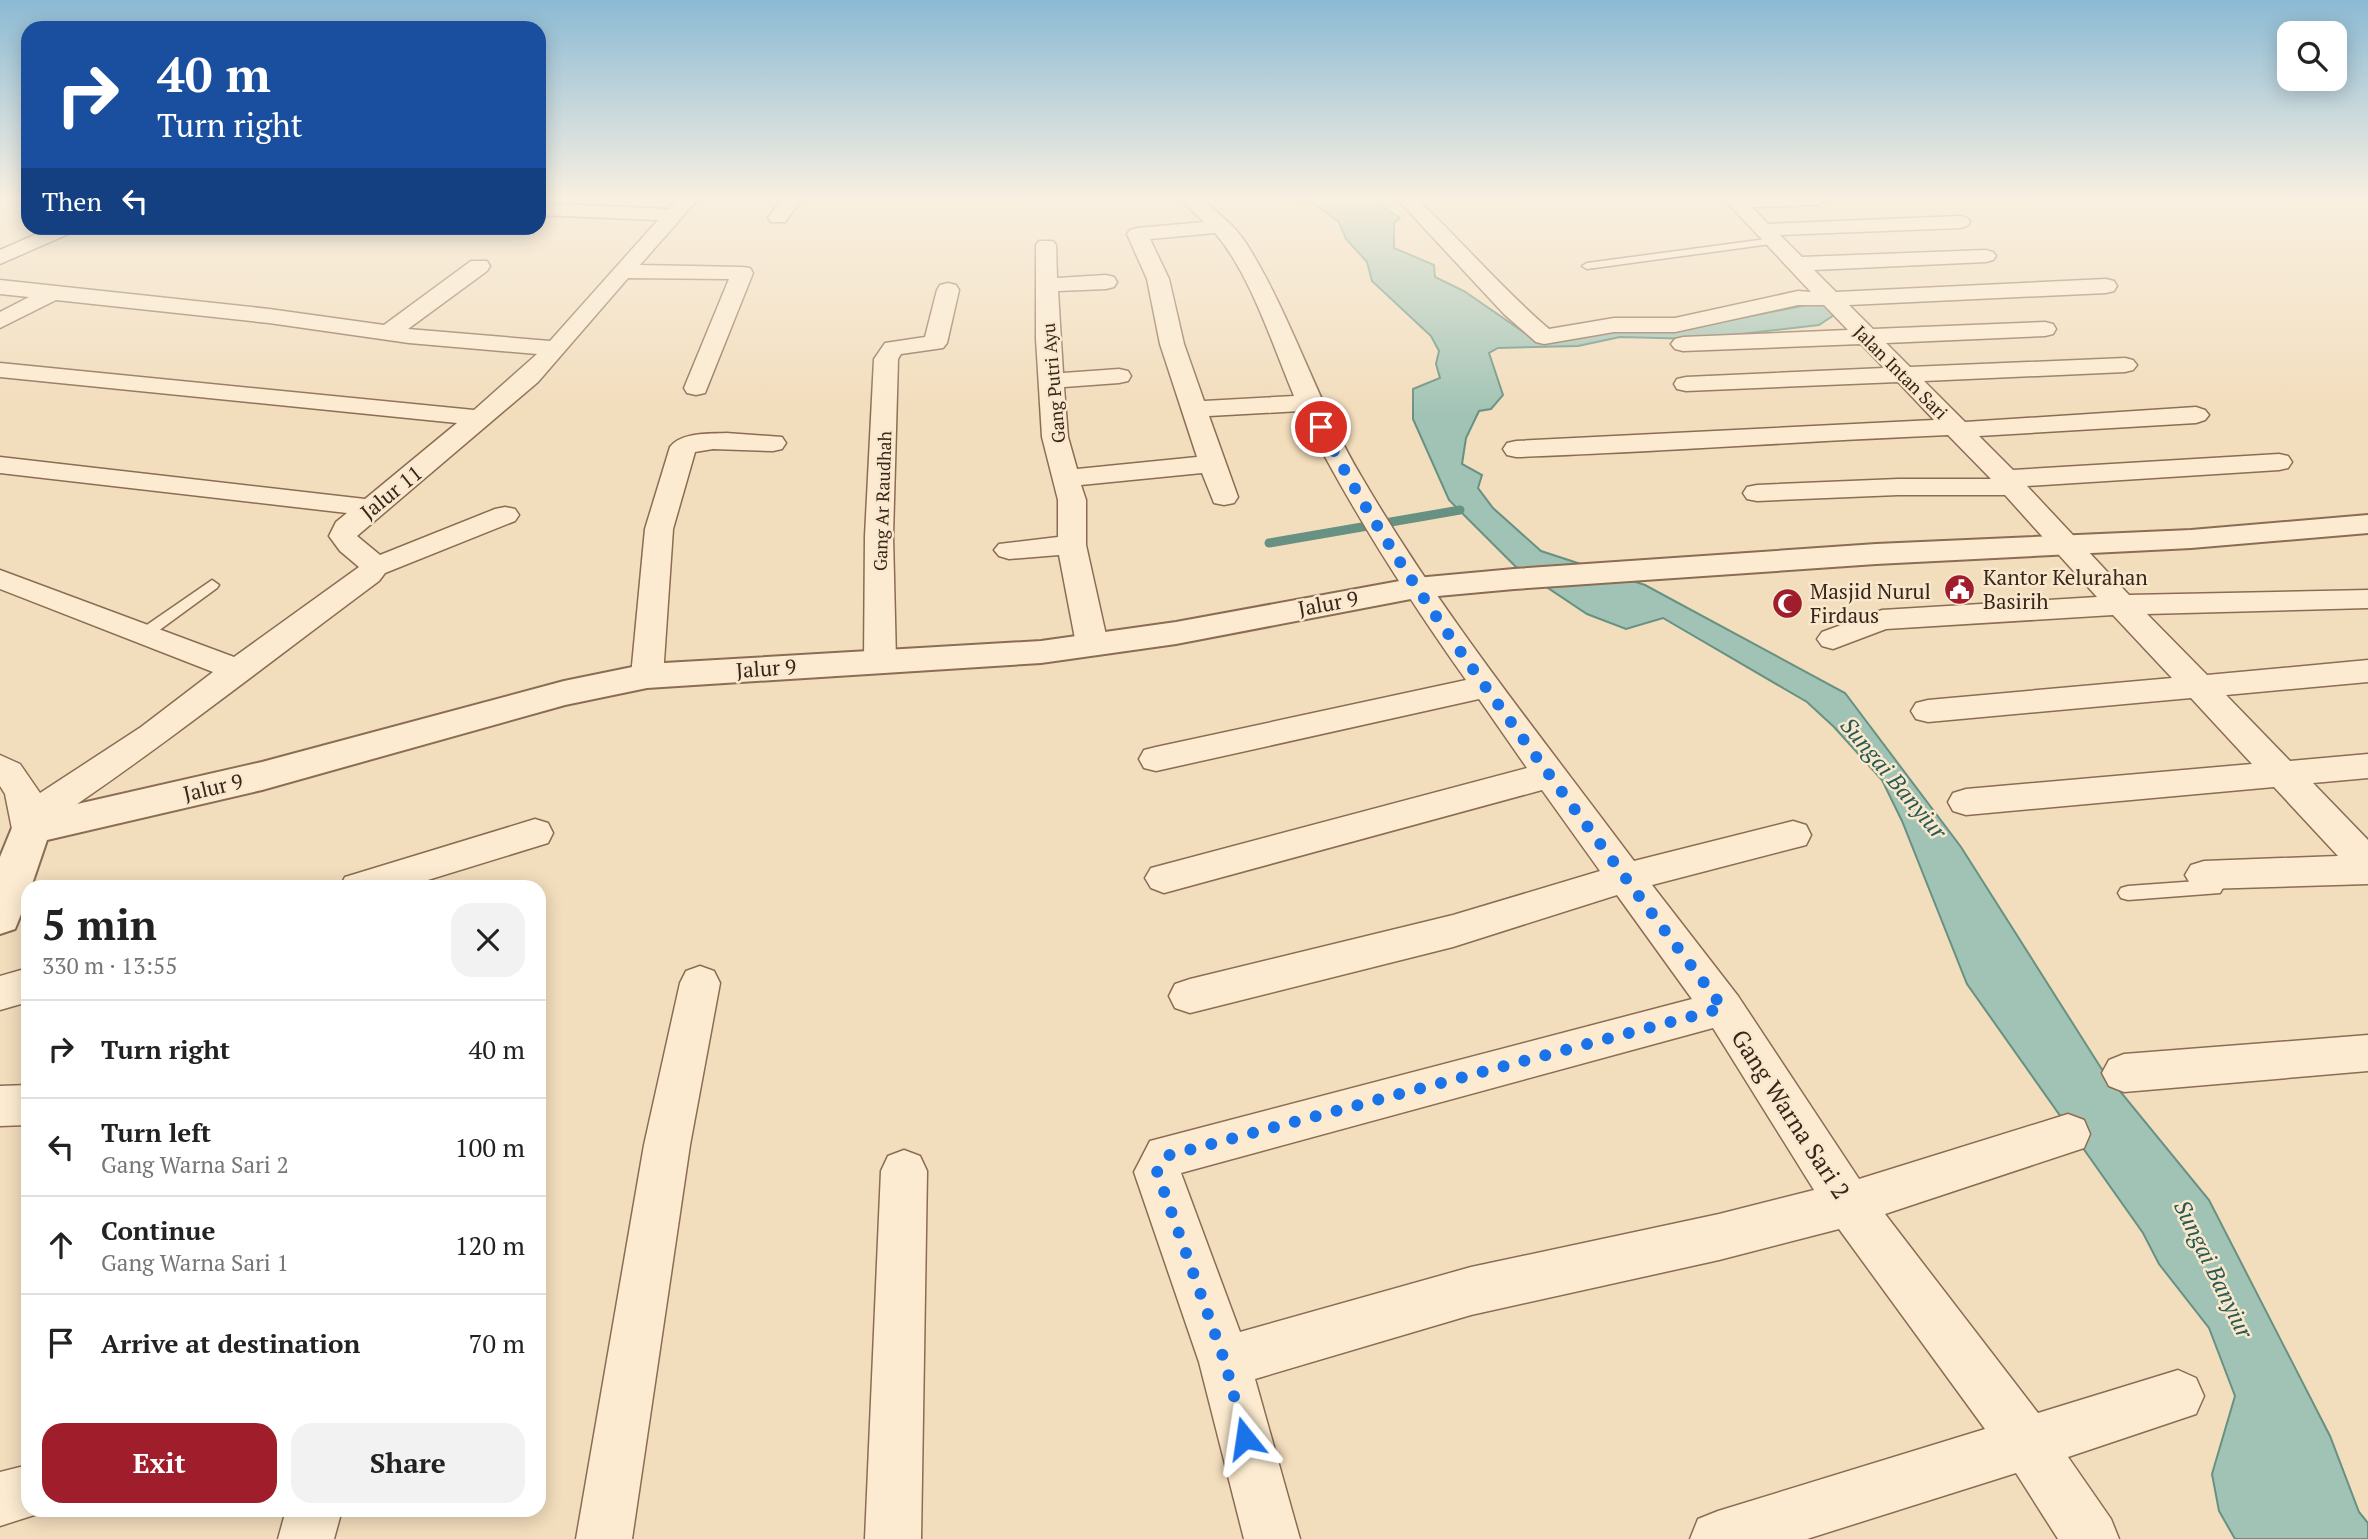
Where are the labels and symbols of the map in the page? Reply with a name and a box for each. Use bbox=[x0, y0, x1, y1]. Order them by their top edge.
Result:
street label: Jalan Intan Sari bbox=[1849, 320, 1953, 424]
street label: Gang Putri Ayu bbox=[1036, 322, 1070, 444]
pin bbox=[1291, 397, 1351, 457]
street label: Gang Ar Raudhah bbox=[868, 430, 896, 572]
street label: Jalur 11 bbox=[354, 459, 428, 525]
place label: Kantor Kelurahan Basirih bbox=[1983, 563, 2148, 615]
public building icon: Kantor Kelurahan Basirih bbox=[1943, 572, 1977, 606]
place label: Masjid Nurul Firdaus bbox=[1810, 577, 1931, 629]
street label: Jalur 9 bbox=[1296, 584, 1360, 622]
mosque icon: Masjid Nurul Firdaus bbox=[1770, 586, 1804, 620]
street label: Jalur 9 bbox=[735, 652, 797, 684]
water label: Sungai Banyiur bbox=[1834, 711, 1955, 846]
street label: Jalur 9 bbox=[180, 767, 246, 807]
street label: Gang Warna Sari 2 bbox=[1724, 1023, 1858, 1205]
water label: Sungai Banyiur bbox=[2167, 1195, 2261, 1344]
position arrow bbox=[1208, 1401, 1282, 1475]

